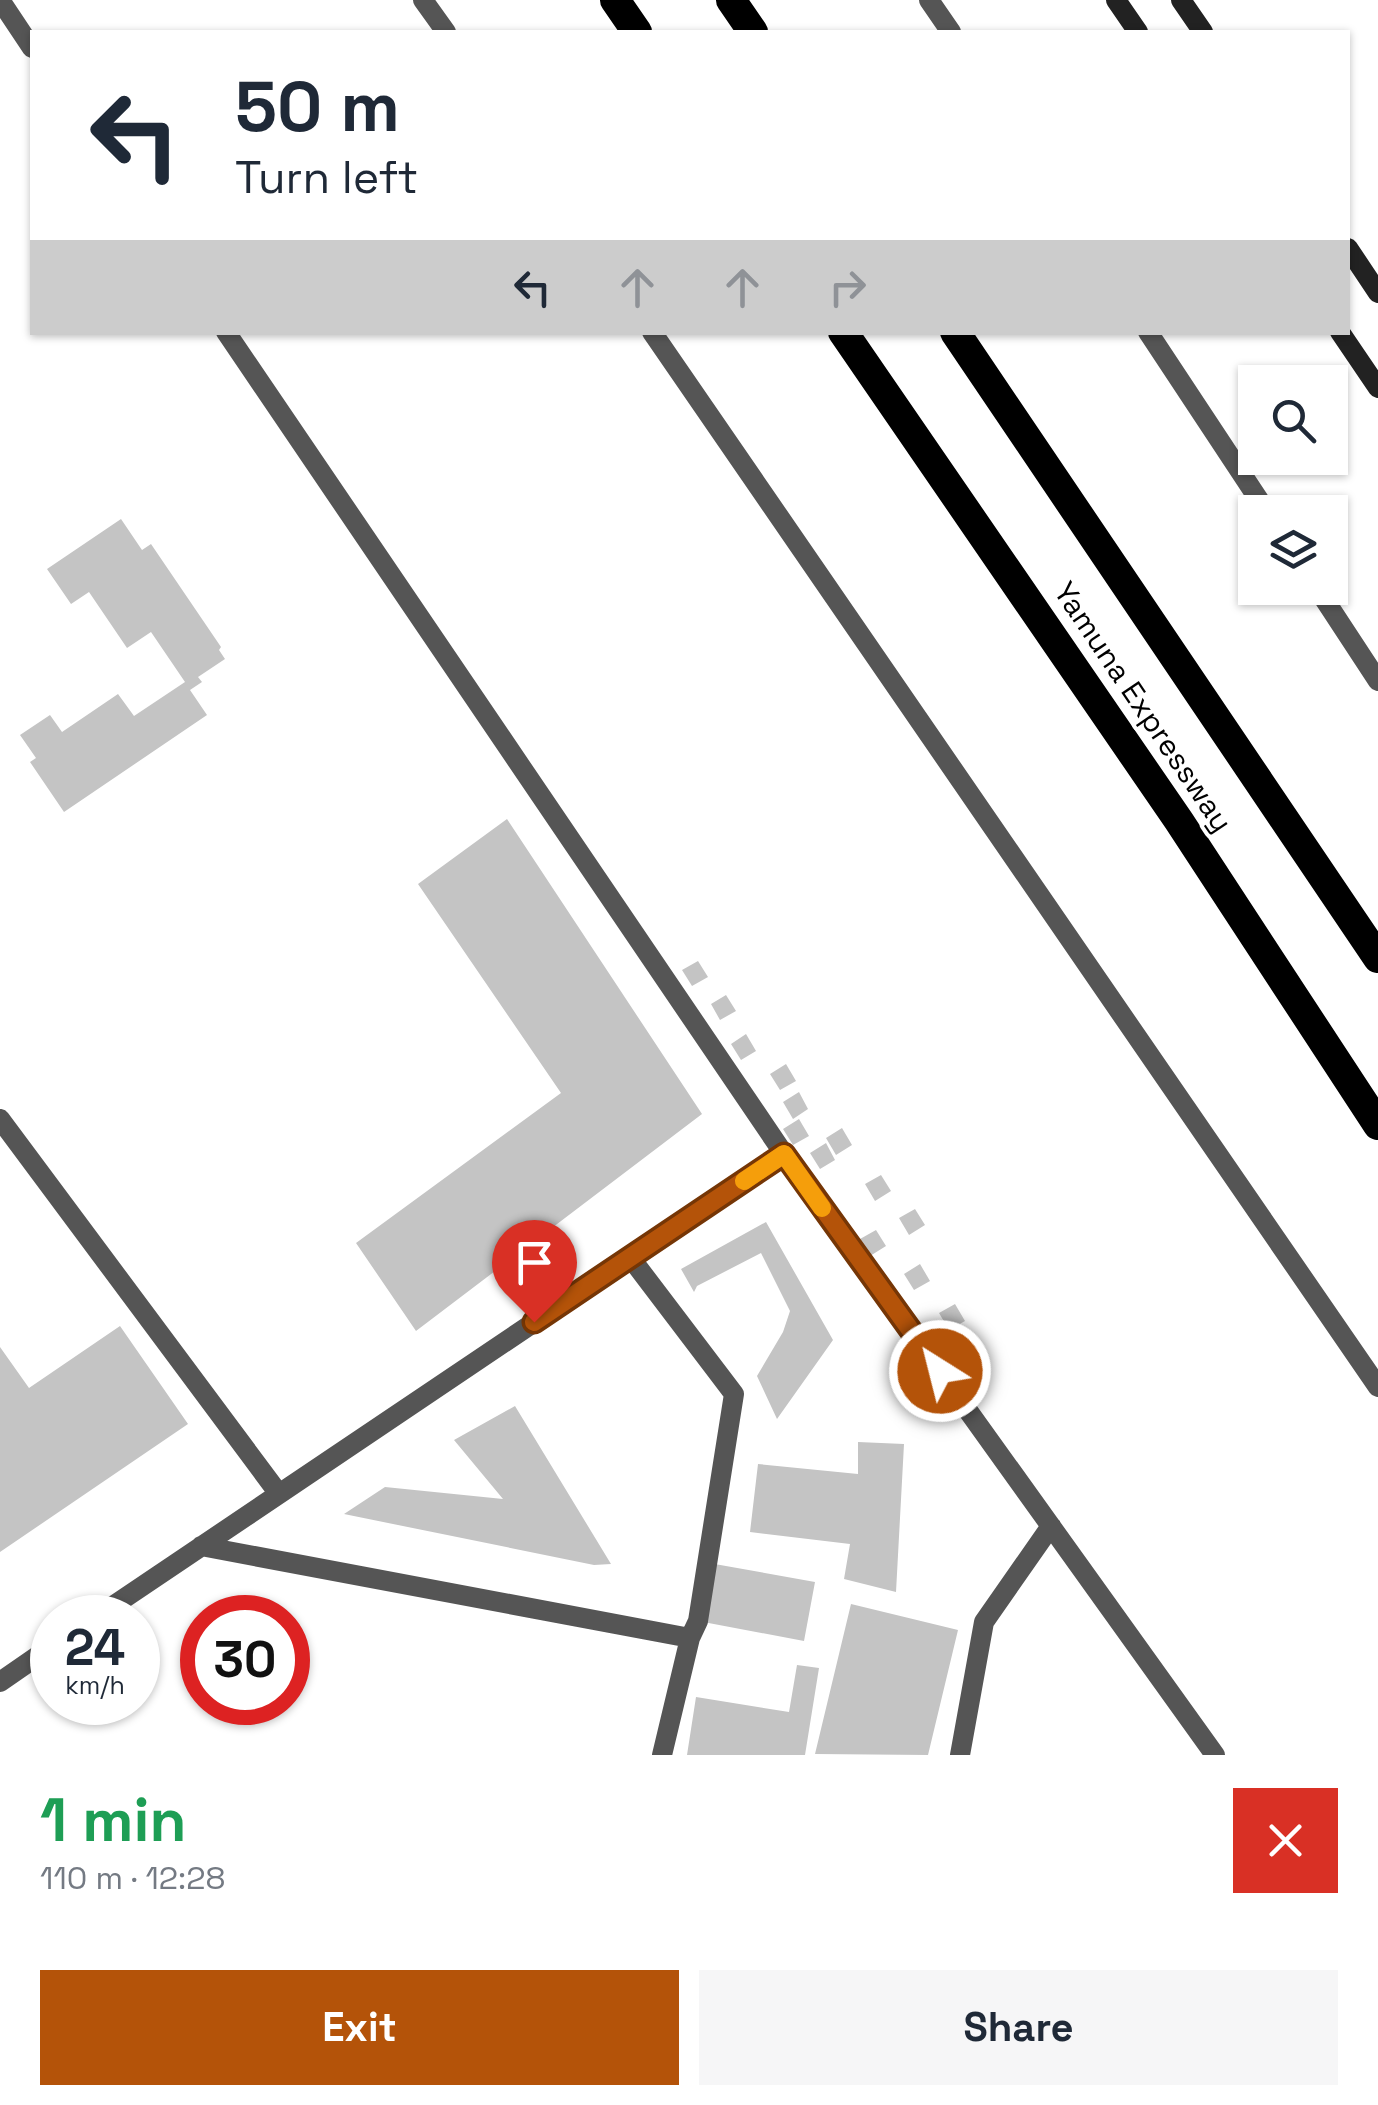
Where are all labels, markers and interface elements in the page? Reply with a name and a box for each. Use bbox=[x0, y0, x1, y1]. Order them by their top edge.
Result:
text: 50 m bbox=[235, 62, 400, 151]
icon: left bbox=[70, 70, 200, 200]
text: Turn left bbox=[235, 149, 418, 206]
icon: left bbox=[505, 260, 560, 315]
icon: ahead bbox=[610, 260, 665, 315]
icon: ahead bbox=[715, 260, 770, 315]
icon: right bbox=[820, 260, 875, 315]
map controls bbox=[1238, 365, 1348, 605]
button: search bbox=[1238, 365, 1348, 475]
button: layers bbox=[1238, 495, 1348, 605]
street label: Yamuna Expressway bbox=[1045, 574, 1242, 839]
pin bbox=[492, 1220, 577, 1323]
icon: arrive bbox=[507, 1235, 562, 1290]
position arrow bbox=[888, 1319, 992, 1423]
speed limit sign: 30 bbox=[180, 1595, 310, 1725]
text: 24 bbox=[65, 1616, 125, 1680]
text: km/h bbox=[65, 1669, 125, 1701]
text: 1 min bbox=[40, 1782, 187, 1859]
button: close bbox=[1233, 1788, 1338, 1893]
text: 110 m · 12:28 bbox=[40, 1858, 225, 1898]
button: Exit bbox=[40, 1970, 679, 2085]
button: Share bbox=[699, 1970, 1338, 2085]

